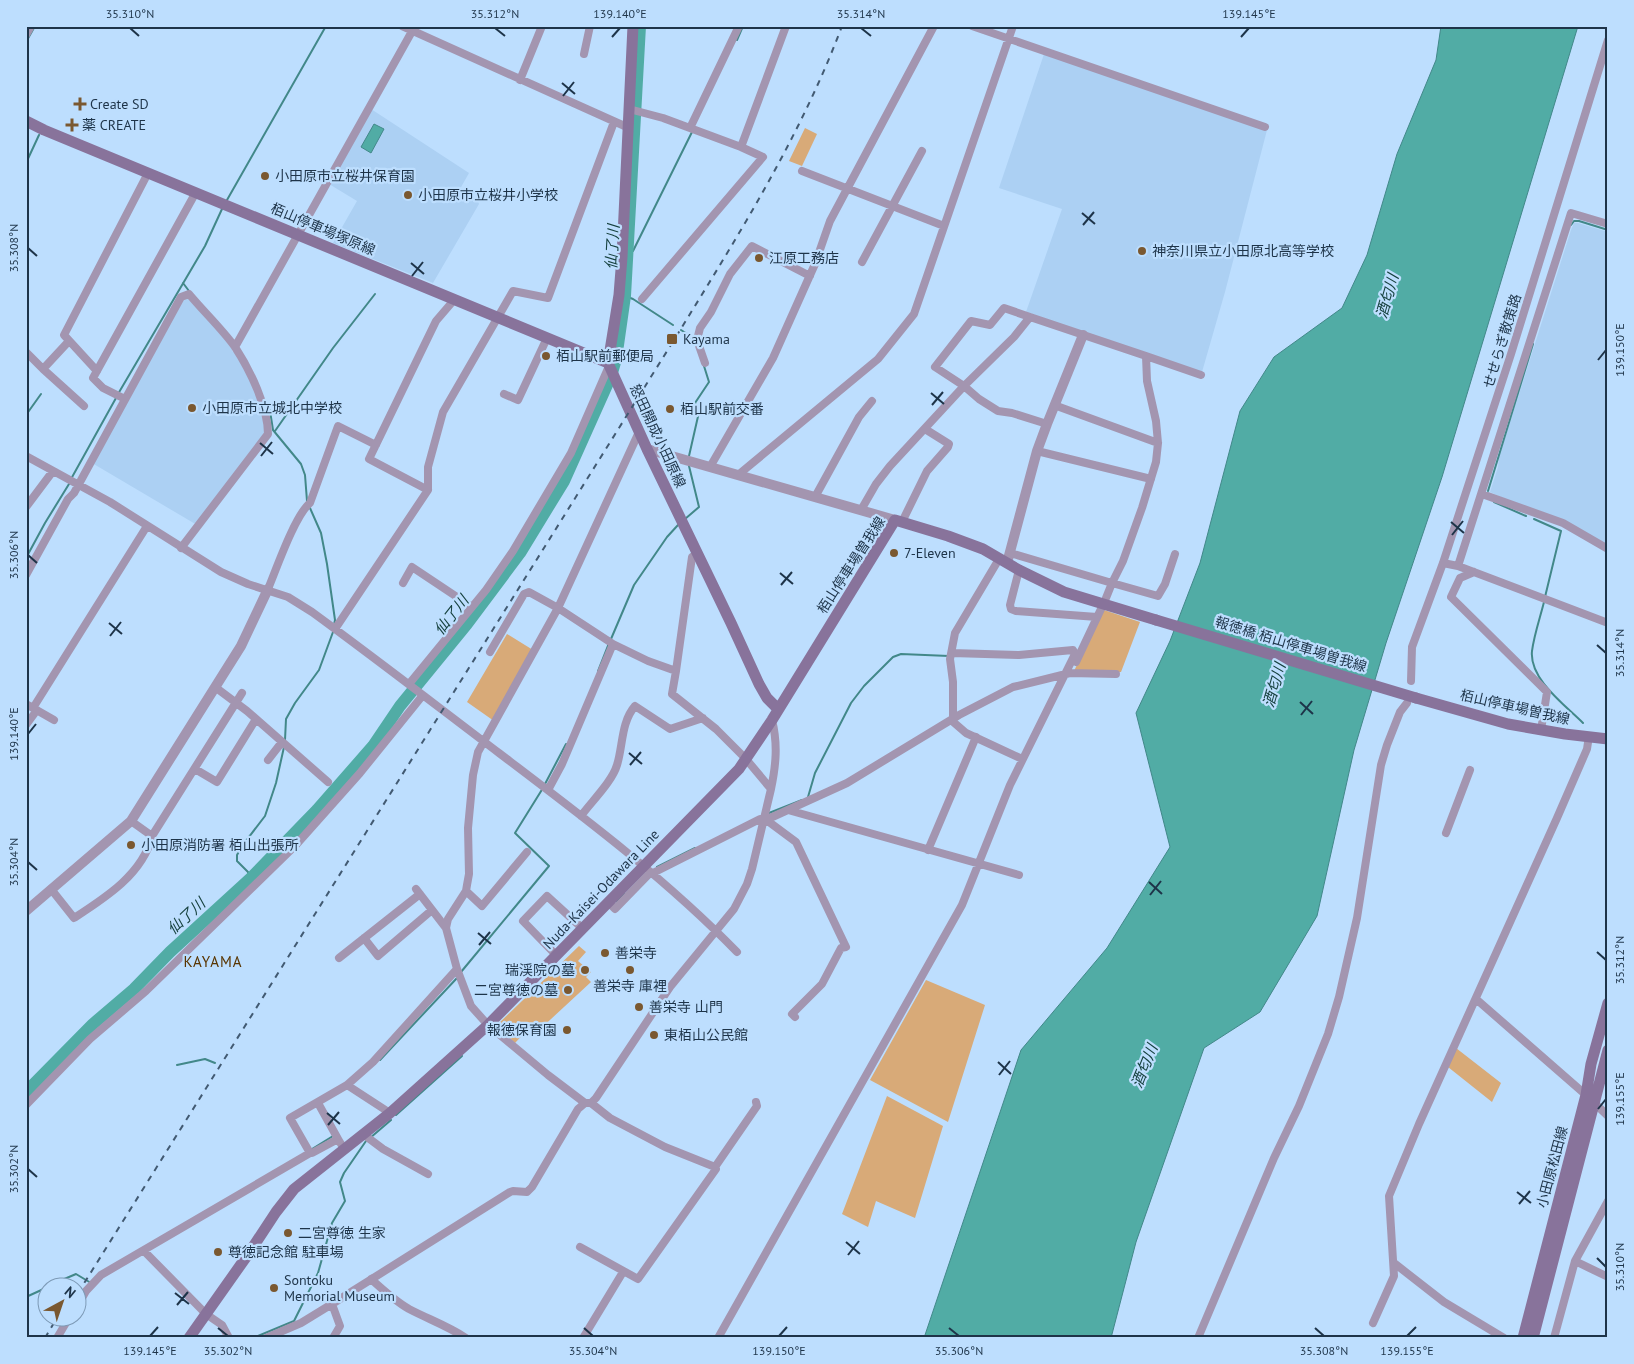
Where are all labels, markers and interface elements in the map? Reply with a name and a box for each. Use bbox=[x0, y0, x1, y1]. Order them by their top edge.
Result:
text: 35.310°N bbox=[106, 6, 154, 21]
text: 35.312°N bbox=[471, 6, 519, 21]
text: 139.140°E bbox=[593, 6, 647, 21]
text: 35.314°N bbox=[837, 6, 885, 21]
text: 139.145°E bbox=[1222, 6, 1276, 21]
place label: Create SD bbox=[90, 95, 149, 113]
marker: Create SD bbox=[74, 98, 86, 110]
place label: 薬 CREATE bbox=[82, 116, 146, 134]
marker: 薬 CREATE bbox=[66, 119, 78, 131]
place label: 小田原市立桜井保育園 bbox=[275, 167, 415, 185]
marker: 小田原市立桜井保育園 bbox=[259, 170, 271, 182]
place label: 小田原市立桜井小学校 bbox=[418, 186, 558, 204]
marker: 小田原市立桜井小学校 bbox=[402, 189, 414, 201]
street label: 栢山停車場塚原線 bbox=[268, 199, 378, 259]
water label: 仙了川 bbox=[601, 222, 623, 270]
text: 35.308°N bbox=[6, 224, 21, 272]
place label: 神奈川県立小田原北高等学校 bbox=[1152, 242, 1334, 260]
marker: 神奈川県立小田原北高等学校 bbox=[1136, 245, 1148, 257]
place label: 江原工務店 bbox=[769, 249, 839, 267]
marker: 江原工務店 bbox=[753, 252, 765, 264]
water label: 酒匂川 bbox=[1372, 270, 1403, 320]
street label: せせらぎ散策路 bbox=[1479, 292, 1525, 390]
text: 139.150°E bbox=[1612, 323, 1627, 377]
place label: Kayama bbox=[683, 330, 730, 348]
marker: Kayama bbox=[665, 332, 679, 346]
place label: 栢山駅前郵便局 bbox=[556, 347, 654, 365]
marker: 栢山駅前郵便局 bbox=[540, 350, 552, 362]
street label: 怒田開成小田原線 bbox=[626, 381, 690, 491]
place label: 小田原市立城北中学校 bbox=[202, 399, 342, 417]
place label: 栢山駅前交番 bbox=[680, 400, 764, 418]
marker: 小田原市立城北中学校 bbox=[186, 402, 198, 414]
marker: 栢山駅前交番 bbox=[664, 403, 676, 415]
street label: 栢山停車場曽我線 bbox=[813, 513, 889, 617]
text: 35.306°N bbox=[6, 531, 21, 579]
place label: 7-Eleven bbox=[904, 544, 956, 562]
marker: 7-Eleven bbox=[888, 547, 900, 559]
water label: 仙了川 bbox=[430, 590, 474, 639]
street label: 報徳橋 栢山停車場曽我線 bbox=[1213, 612, 1369, 676]
text: 35.314°N bbox=[1612, 629, 1627, 677]
water label: 酒匂川 bbox=[1259, 659, 1290, 709]
street label: 栢山停車場曽我線 bbox=[1458, 686, 1572, 728]
text: 139.140°E bbox=[6, 707, 21, 761]
street label: Nuda-Kaisei-Odawara Line bbox=[539, 825, 663, 953]
place label: 小田原消防署 栢山出張所 bbox=[141, 836, 299, 854]
text: 35.304°N bbox=[6, 838, 21, 886]
marker: 小田原消防署 栢山出張所 bbox=[125, 839, 137, 851]
water label: 仙了川 bbox=[163, 892, 210, 938]
text: 35.312°N bbox=[1612, 936, 1627, 984]
place label: 善栄寺 bbox=[615, 944, 657, 962]
marker: 善栄寺 bbox=[599, 947, 611, 959]
district label: KAYAMA bbox=[183, 952, 243, 971]
place label: 瑞渓院の墓 bbox=[505, 961, 575, 979]
marker: 瑞渓院の墓 bbox=[579, 964, 591, 976]
marker: 善栄寺 庫裡 bbox=[624, 964, 636, 976]
place label: 善栄寺 庫裡 bbox=[593, 977, 667, 995]
place label: 二宮尊徳の墓 bbox=[474, 981, 558, 999]
marker: 二宮尊徳の墓 bbox=[562, 984, 574, 996]
place label: 善栄寺 山門 bbox=[649, 998, 723, 1016]
marker: 善栄寺 山門 bbox=[633, 1001, 645, 1013]
place label: 報徳保育園 bbox=[487, 1021, 557, 1039]
marker: 報徳保育園 bbox=[561, 1024, 573, 1036]
place label: 東栢山公民館 bbox=[664, 1026, 748, 1044]
marker: 東栢山公民館 bbox=[648, 1029, 660, 1041]
water label: 酒匂川 bbox=[1127, 1040, 1162, 1090]
text: 139.155°E bbox=[1612, 1072, 1627, 1126]
street label: 小田原松田線 bbox=[1532, 1124, 1572, 1210]
text: 35.302°N bbox=[6, 1145, 21, 1193]
place label: 二宮尊徳 生家 bbox=[298, 1224, 386, 1242]
marker: 二宮尊徳 生家 bbox=[282, 1227, 294, 1239]
place label: 尊徳記念館 駐車場 bbox=[228, 1243, 344, 1261]
text: 35.310°N bbox=[1612, 1243, 1627, 1291]
marker: 尊徳記念館 駐車場 bbox=[212, 1246, 224, 1258]
place label: Sontoku Memorial Museum bbox=[284, 1271, 395, 1305]
north arrow bbox=[38, 1276, 88, 1326]
text: N bbox=[61, 1282, 80, 1302]
marker: Sontoku Memorial Museum bbox=[268, 1282, 280, 1294]
text: 139.145°E bbox=[123, 1343, 177, 1358]
text: 35.302°N bbox=[204, 1343, 252, 1358]
text: 35.304°N bbox=[569, 1343, 617, 1358]
text: 139.150°E bbox=[752, 1343, 806, 1358]
text: 35.306°N bbox=[935, 1343, 983, 1358]
text: 35.308°N bbox=[1300, 1343, 1348, 1358]
text: 139.155°E bbox=[1380, 1343, 1434, 1358]

